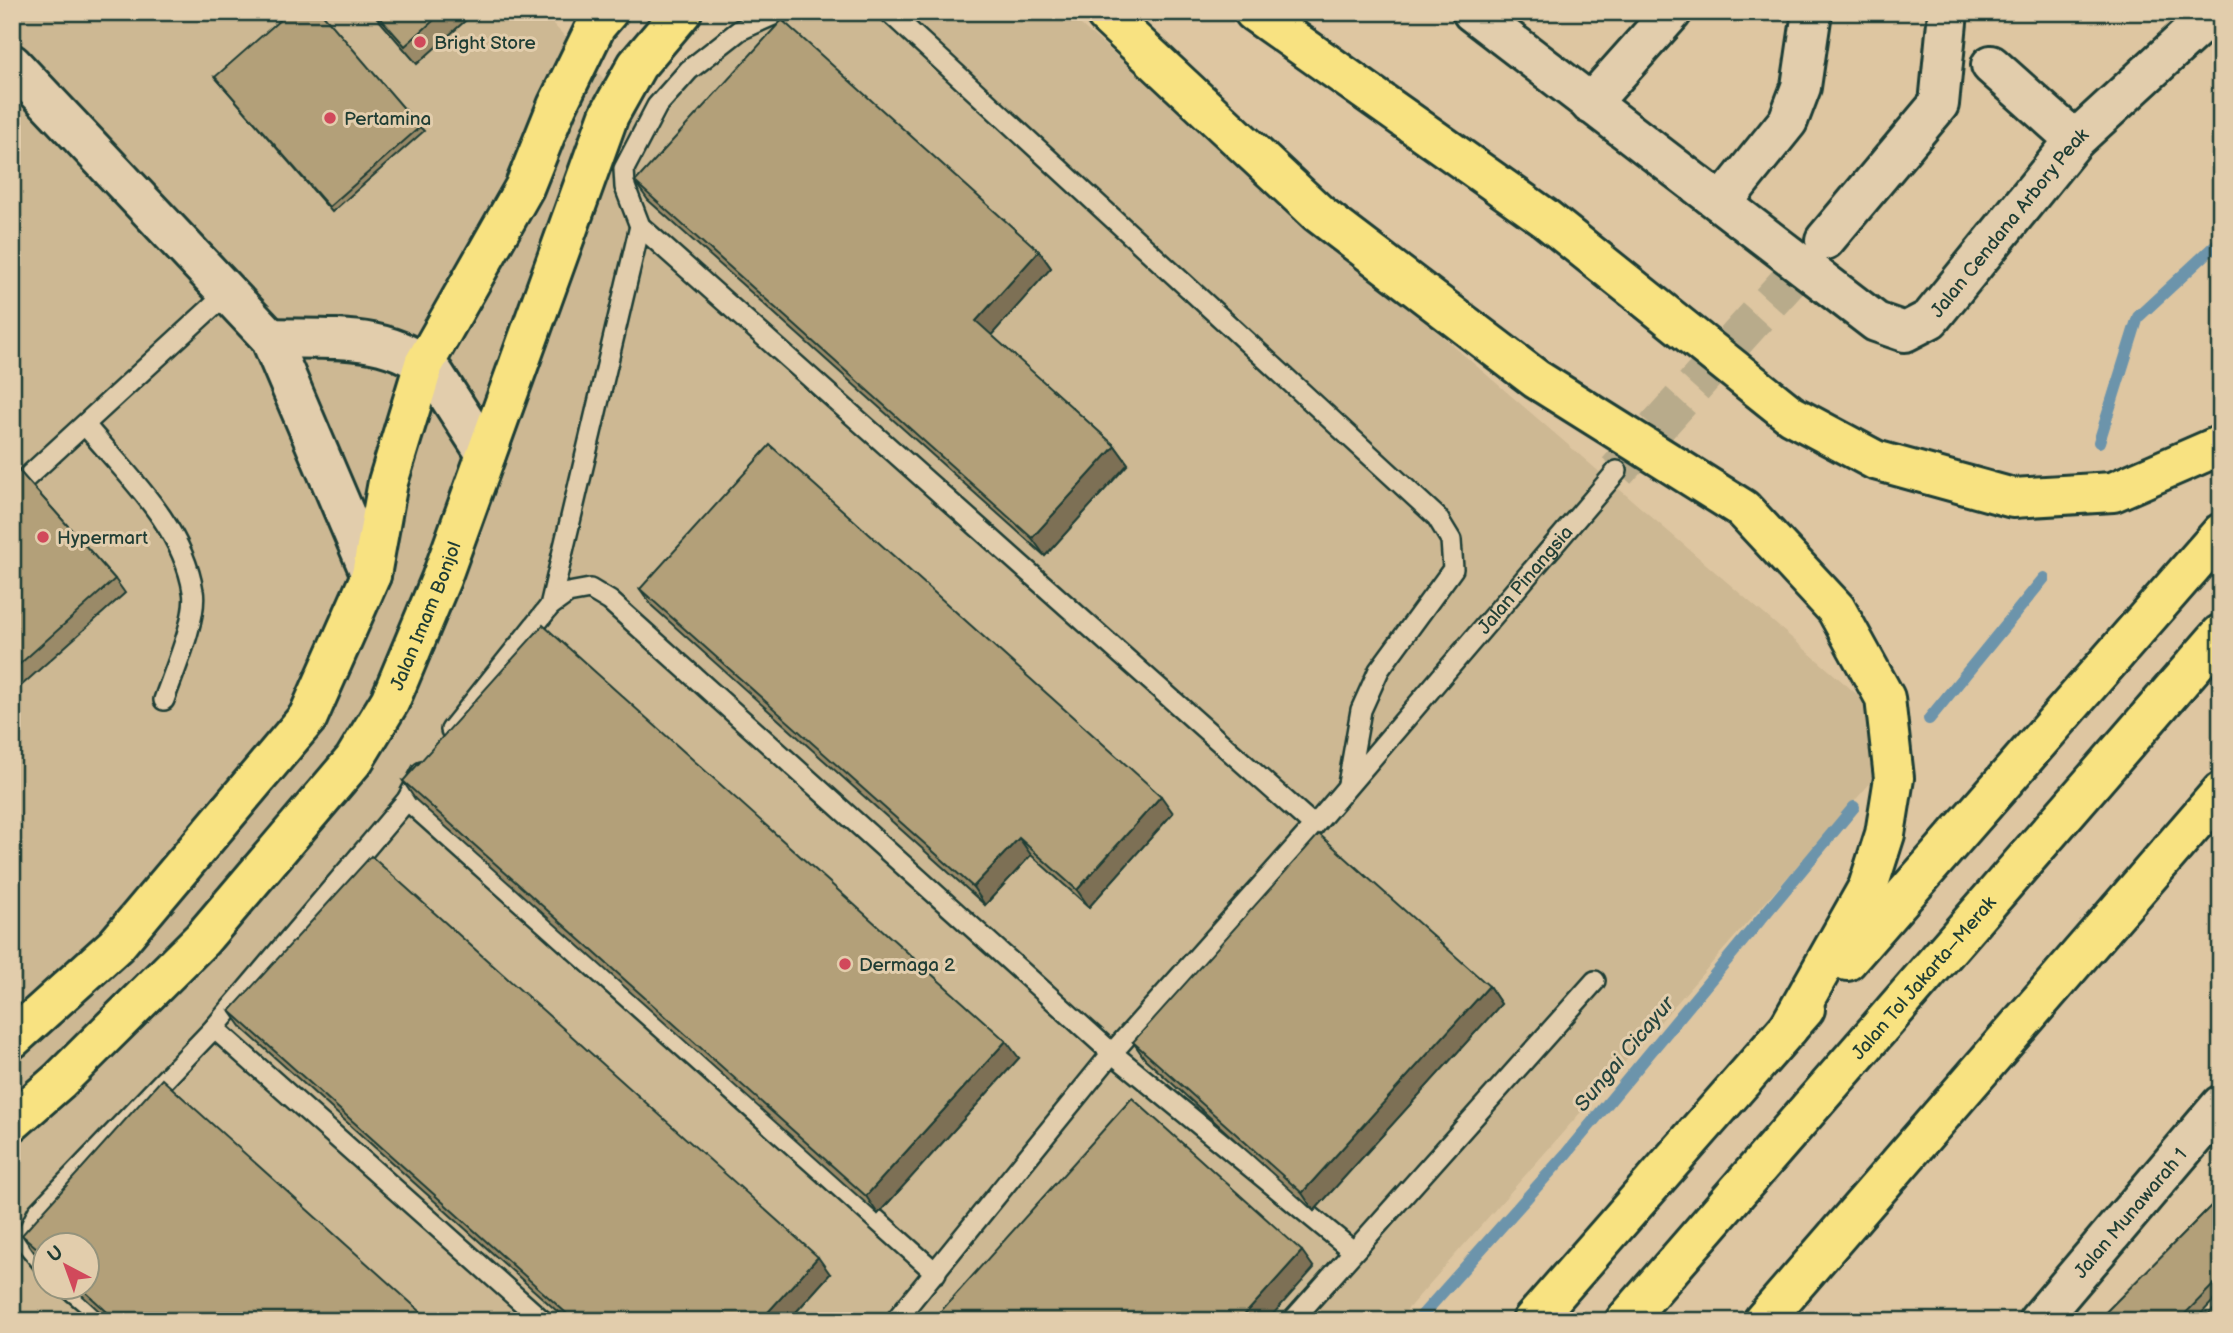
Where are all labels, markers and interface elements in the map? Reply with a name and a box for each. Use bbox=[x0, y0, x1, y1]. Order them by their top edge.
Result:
place label: Bright Store bbox=[434, 32, 536, 55]
marker: Bright Store bbox=[412, 34, 428, 50]
place label: Pertamina bbox=[344, 108, 431, 131]
marker: Pertamina bbox=[322, 110, 338, 126]
street label: Jalan Cendana Arbory Peak bbox=[1926, 123, 2094, 322]
street label: Jalan Pinangsia bbox=[1473, 521, 1578, 639]
place label: Hypermart bbox=[57, 527, 148, 550]
marker: Hypermart bbox=[35, 529, 51, 545]
street label: Jalan Imam Bonjol bbox=[386, 539, 467, 694]
street label: Jalan Tol Jakarta–Merak bbox=[1847, 891, 2002, 1065]
place label: Dermaga 2 bbox=[859, 954, 956, 977]
marker: Dermaga 2 bbox=[837, 956, 853, 972]
water label: Sungai Cicayur bbox=[1569, 991, 1681, 1117]
street label: Jalan Munawarah 1 bbox=[2069, 1144, 2192, 1283]
north arrow bbox=[32, 1232, 102, 1302]
text: U bbox=[43, 1241, 68, 1267]

